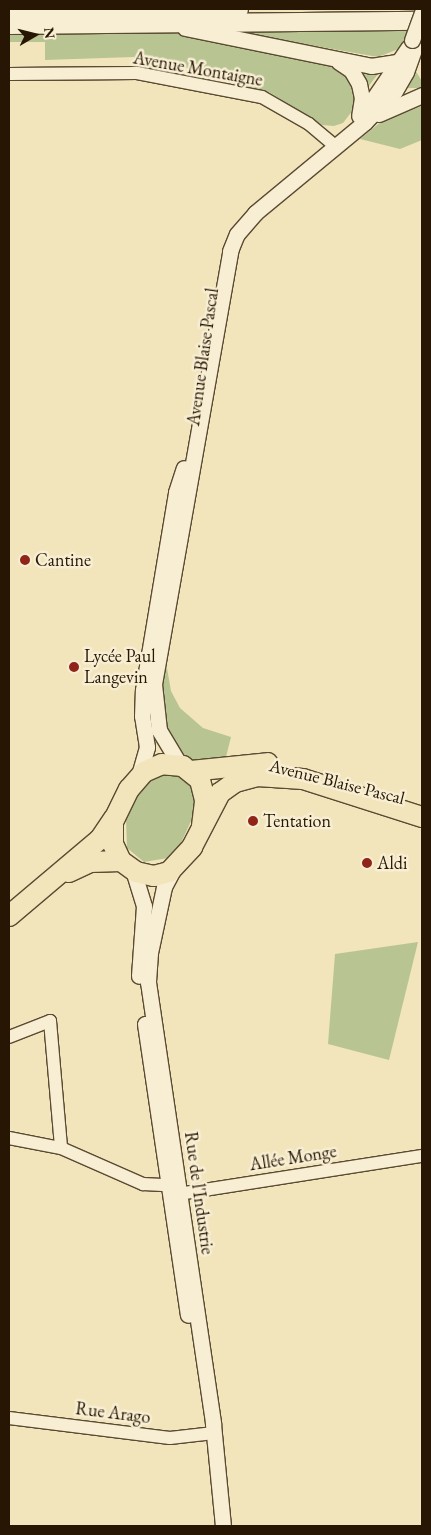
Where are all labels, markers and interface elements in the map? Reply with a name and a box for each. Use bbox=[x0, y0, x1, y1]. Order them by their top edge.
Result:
north arrow bbox=[10, 10, 60, 60]
text: N bbox=[40, 26, 60, 40]
street label: Avenue Montaigne bbox=[132, 47, 264, 91]
street label: Avenue Blaise Pascal bbox=[183, 287, 223, 427]
place label: Cantine bbox=[35, 549, 91, 571]
marker: Cantine bbox=[19, 554, 31, 566]
place label: Lycée Paul Langevin bbox=[84, 646, 155, 689]
marker: Lycée Paul Langevin bbox=[68, 661, 80, 673]
street label: Avenue Blaise Pascal bbox=[267, 755, 407, 809]
place label: Tentation bbox=[263, 810, 331, 832]
marker: Tentation bbox=[247, 815, 259, 827]
place label: Aldi bbox=[377, 852, 407, 874]
marker: Aldi bbox=[361, 857, 373, 869]
street label: Rue de l'Industrie bbox=[180, 1130, 218, 1256]
street label: Allée Monge bbox=[248, 1140, 338, 1176]
street label: Rue Arago bbox=[74, 1398, 152, 1428]

